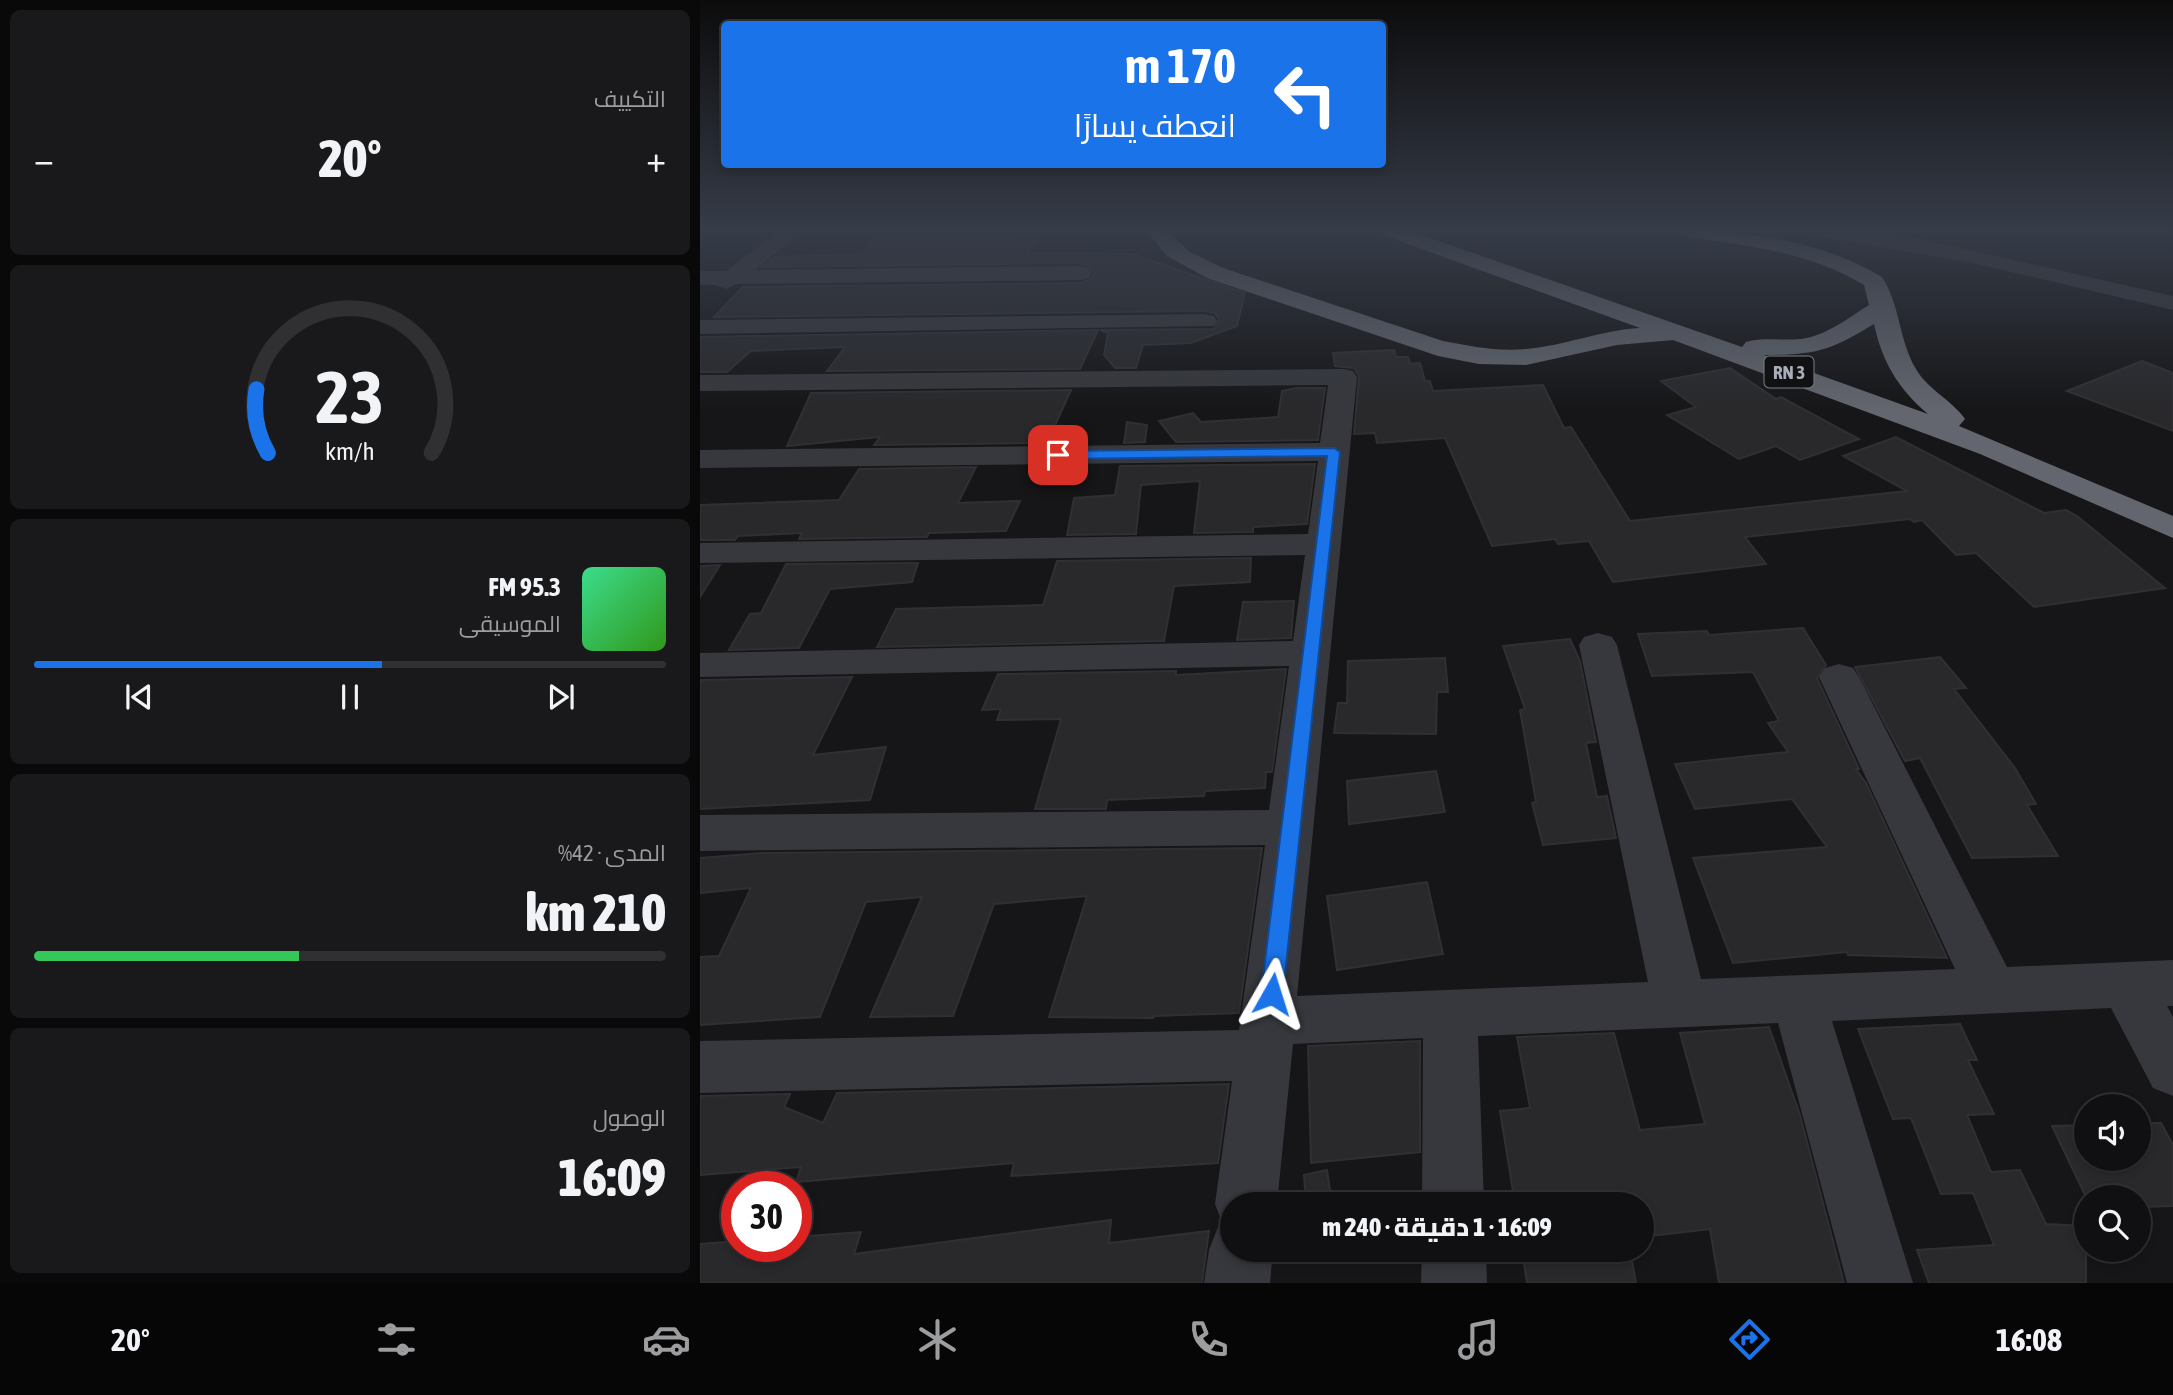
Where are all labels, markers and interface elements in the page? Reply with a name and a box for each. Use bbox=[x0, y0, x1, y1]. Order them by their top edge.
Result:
text: 170 m bbox=[1125, 37, 1236, 93]
icon: left bbox=[1260, 49, 1351, 140]
text: التكييف bbox=[594, 86, 666, 112]
text: انعطف يسارًا bbox=[1074, 107, 1236, 144]
text: 20° bbox=[318, 128, 382, 188]
text: − bbox=[34, 137, 54, 180]
text: + bbox=[646, 137, 666, 180]
text: 23 bbox=[316, 355, 384, 438]
road number: RN 3 bbox=[1764, 356, 1814, 388]
pin bbox=[1028, 425, 1088, 485]
icon: arrive bbox=[1039, 436, 1077, 474]
text: km/h bbox=[325, 437, 375, 465]
text: 95.3 FM bbox=[488, 572, 561, 602]
text: الموسيقى bbox=[459, 611, 561, 637]
icon: previous bbox=[120, 678, 158, 716]
icon: pause bbox=[331, 678, 369, 716]
icon: next bbox=[542, 678, 580, 716]
text: المدى · 42% bbox=[558, 840, 666, 866]
text: 210 km bbox=[525, 882, 666, 942]
position arrow bbox=[1235, 957, 1309, 1031]
map controls bbox=[2074, 1094, 2151, 1262]
button: sound bbox=[2074, 1094, 2151, 1171]
text: الوصول bbox=[593, 1105, 666, 1131]
text: 16:09 bbox=[558, 1147, 666, 1207]
speed limit sign: 30 bbox=[721, 1171, 812, 1262]
button: search bbox=[2074, 1185, 2151, 1262]
text: 16:09 · 1 دقيقة · 240 m bbox=[1322, 1212, 1552, 1242]
icon: filters bbox=[372, 1315, 421, 1364]
icon: car bbox=[642, 1315, 691, 1364]
icon: climate bbox=[913, 1315, 962, 1364]
icon: phone bbox=[1184, 1315, 1233, 1364]
icon: music bbox=[1454, 1315, 1503, 1364]
icon: directions bbox=[1725, 1315, 1774, 1364]
text: 20° bbox=[111, 1321, 150, 1358]
text: 16:08 bbox=[1996, 1321, 2062, 1358]

